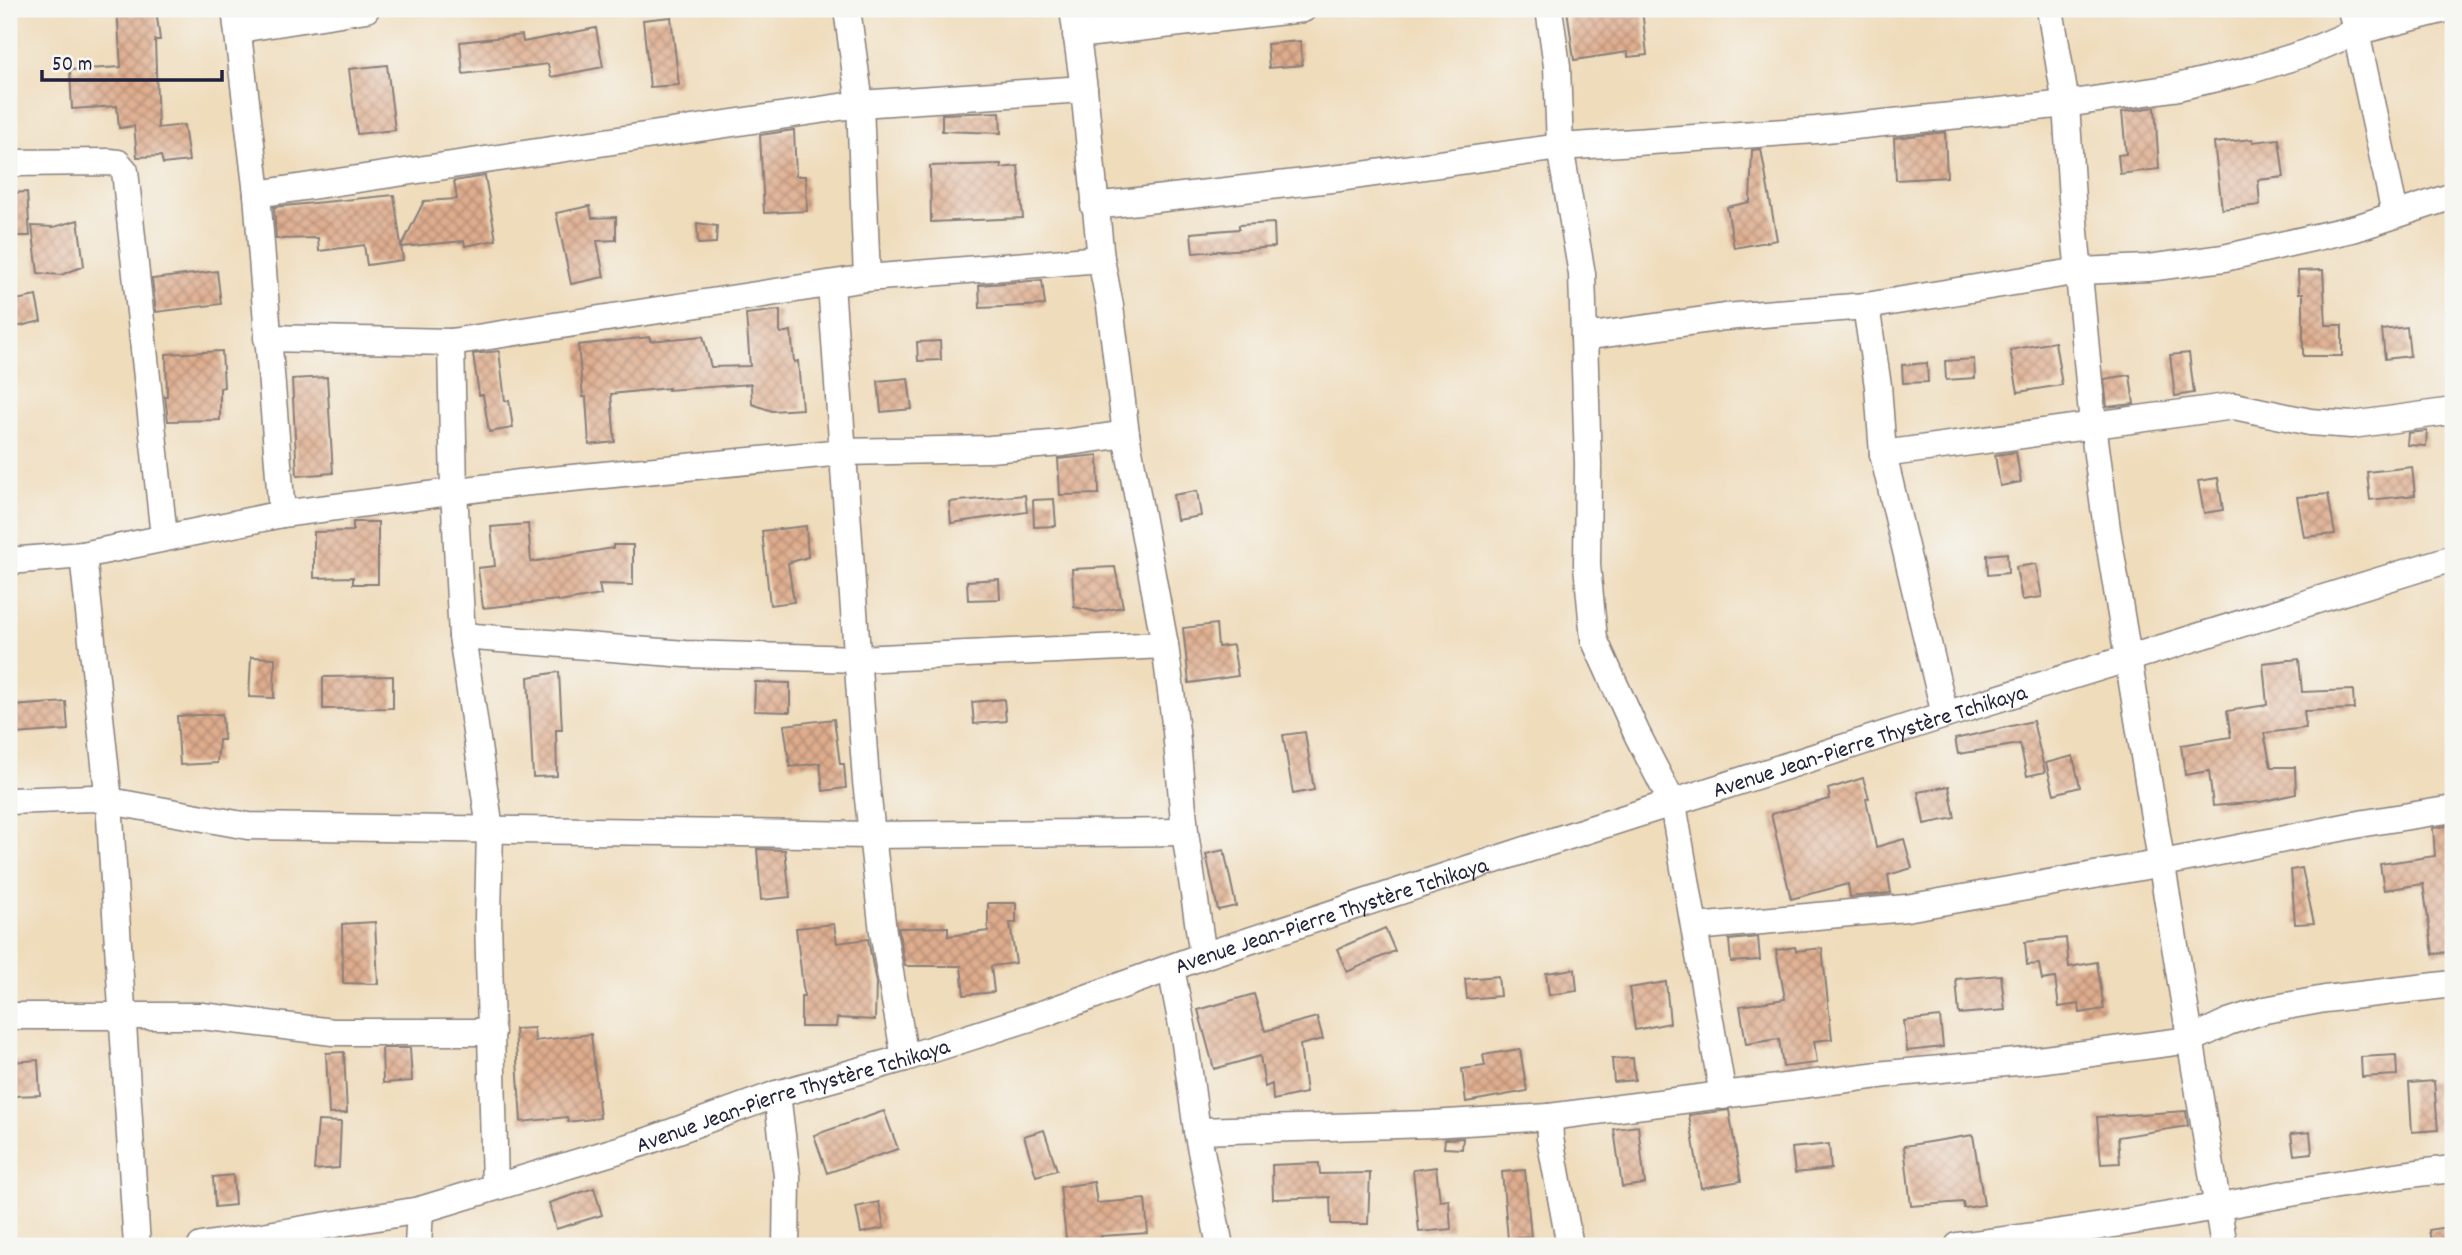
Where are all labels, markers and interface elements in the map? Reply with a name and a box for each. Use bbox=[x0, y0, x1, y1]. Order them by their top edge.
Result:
scale bar bbox=[42, 38, 222, 82]
text: 50 m bbox=[52, 51, 92, 81]
street label: Avenue Jean-Pierre Thystère Tchikaya bbox=[1709, 677, 2033, 809]
street label: Avenue Jean-Pierre Thystère Tchikaya bbox=[1171, 850, 1494, 985]
street label: Avenue Jean-Pierre Thystère Tchikaya bbox=[633, 1031, 956, 1164]

